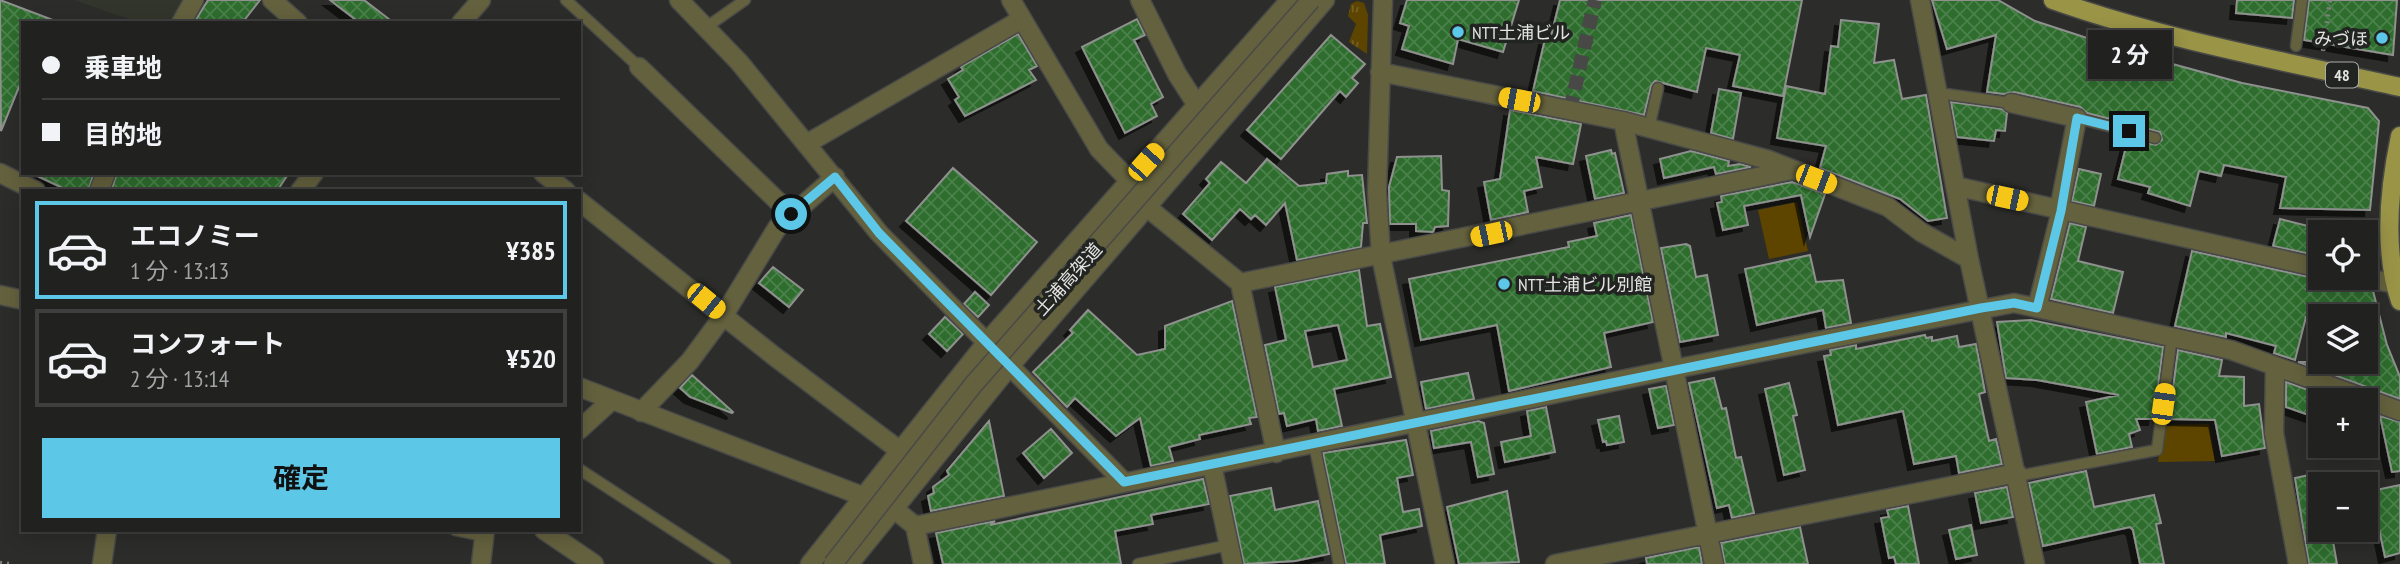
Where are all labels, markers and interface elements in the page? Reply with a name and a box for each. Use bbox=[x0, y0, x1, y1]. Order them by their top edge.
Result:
place label: NTT土浦ビル bbox=[1472, 21, 1570, 44]
marker: NTT土浦ビル bbox=[1450, 24, 1466, 40]
place label: みづほ bbox=[2314, 27, 2368, 50]
callout: 2 分 bbox=[2087, 30, 2171, 78]
marker: みづほ bbox=[2374, 30, 2390, 46]
text: 2 分 bbox=[2111, 40, 2149, 69]
text: 乗車地 bbox=[84, 51, 162, 84]
road number: 48 bbox=[2326, 62, 2358, 88]
car bbox=[1497, 86, 1542, 114]
route end bbox=[2113, 115, 2145, 147]
text: 目的地 bbox=[84, 118, 162, 151]
car bbox=[1125, 139, 1168, 185]
car bbox=[1793, 162, 1840, 196]
car bbox=[1985, 183, 2030, 213]
route start bbox=[775, 198, 807, 230]
icon: car bbox=[46, 219, 109, 282]
text: エコノミー bbox=[130, 219, 260, 252]
car bbox=[1469, 219, 1514, 249]
map controls bbox=[2308, 220, 2378, 542]
button: locate bbox=[2308, 220, 2378, 290]
text: ¥385 bbox=[506, 234, 556, 267]
street label: 土浦高架道 bbox=[1029, 238, 1107, 320]
text: 1 分 · 13:13 bbox=[130, 256, 229, 285]
place label: NTT土浦ビル別館 bbox=[1518, 273, 1652, 296]
marker: NTT土浦ビル別館 bbox=[1496, 276, 1512, 292]
car bbox=[684, 280, 729, 322]
button: layers bbox=[2308, 304, 2378, 374]
icon: car bbox=[46, 327, 109, 390]
text: コンフォート bbox=[130, 327, 285, 360]
text: ¥520 bbox=[506, 342, 556, 375]
text: 2 分 · 13:14 bbox=[130, 364, 229, 393]
car bbox=[2150, 382, 2177, 426]
button: + bbox=[2308, 388, 2378, 458]
button: 確定 bbox=[42, 438, 560, 518]
button: − bbox=[2308, 472, 2378, 542]

